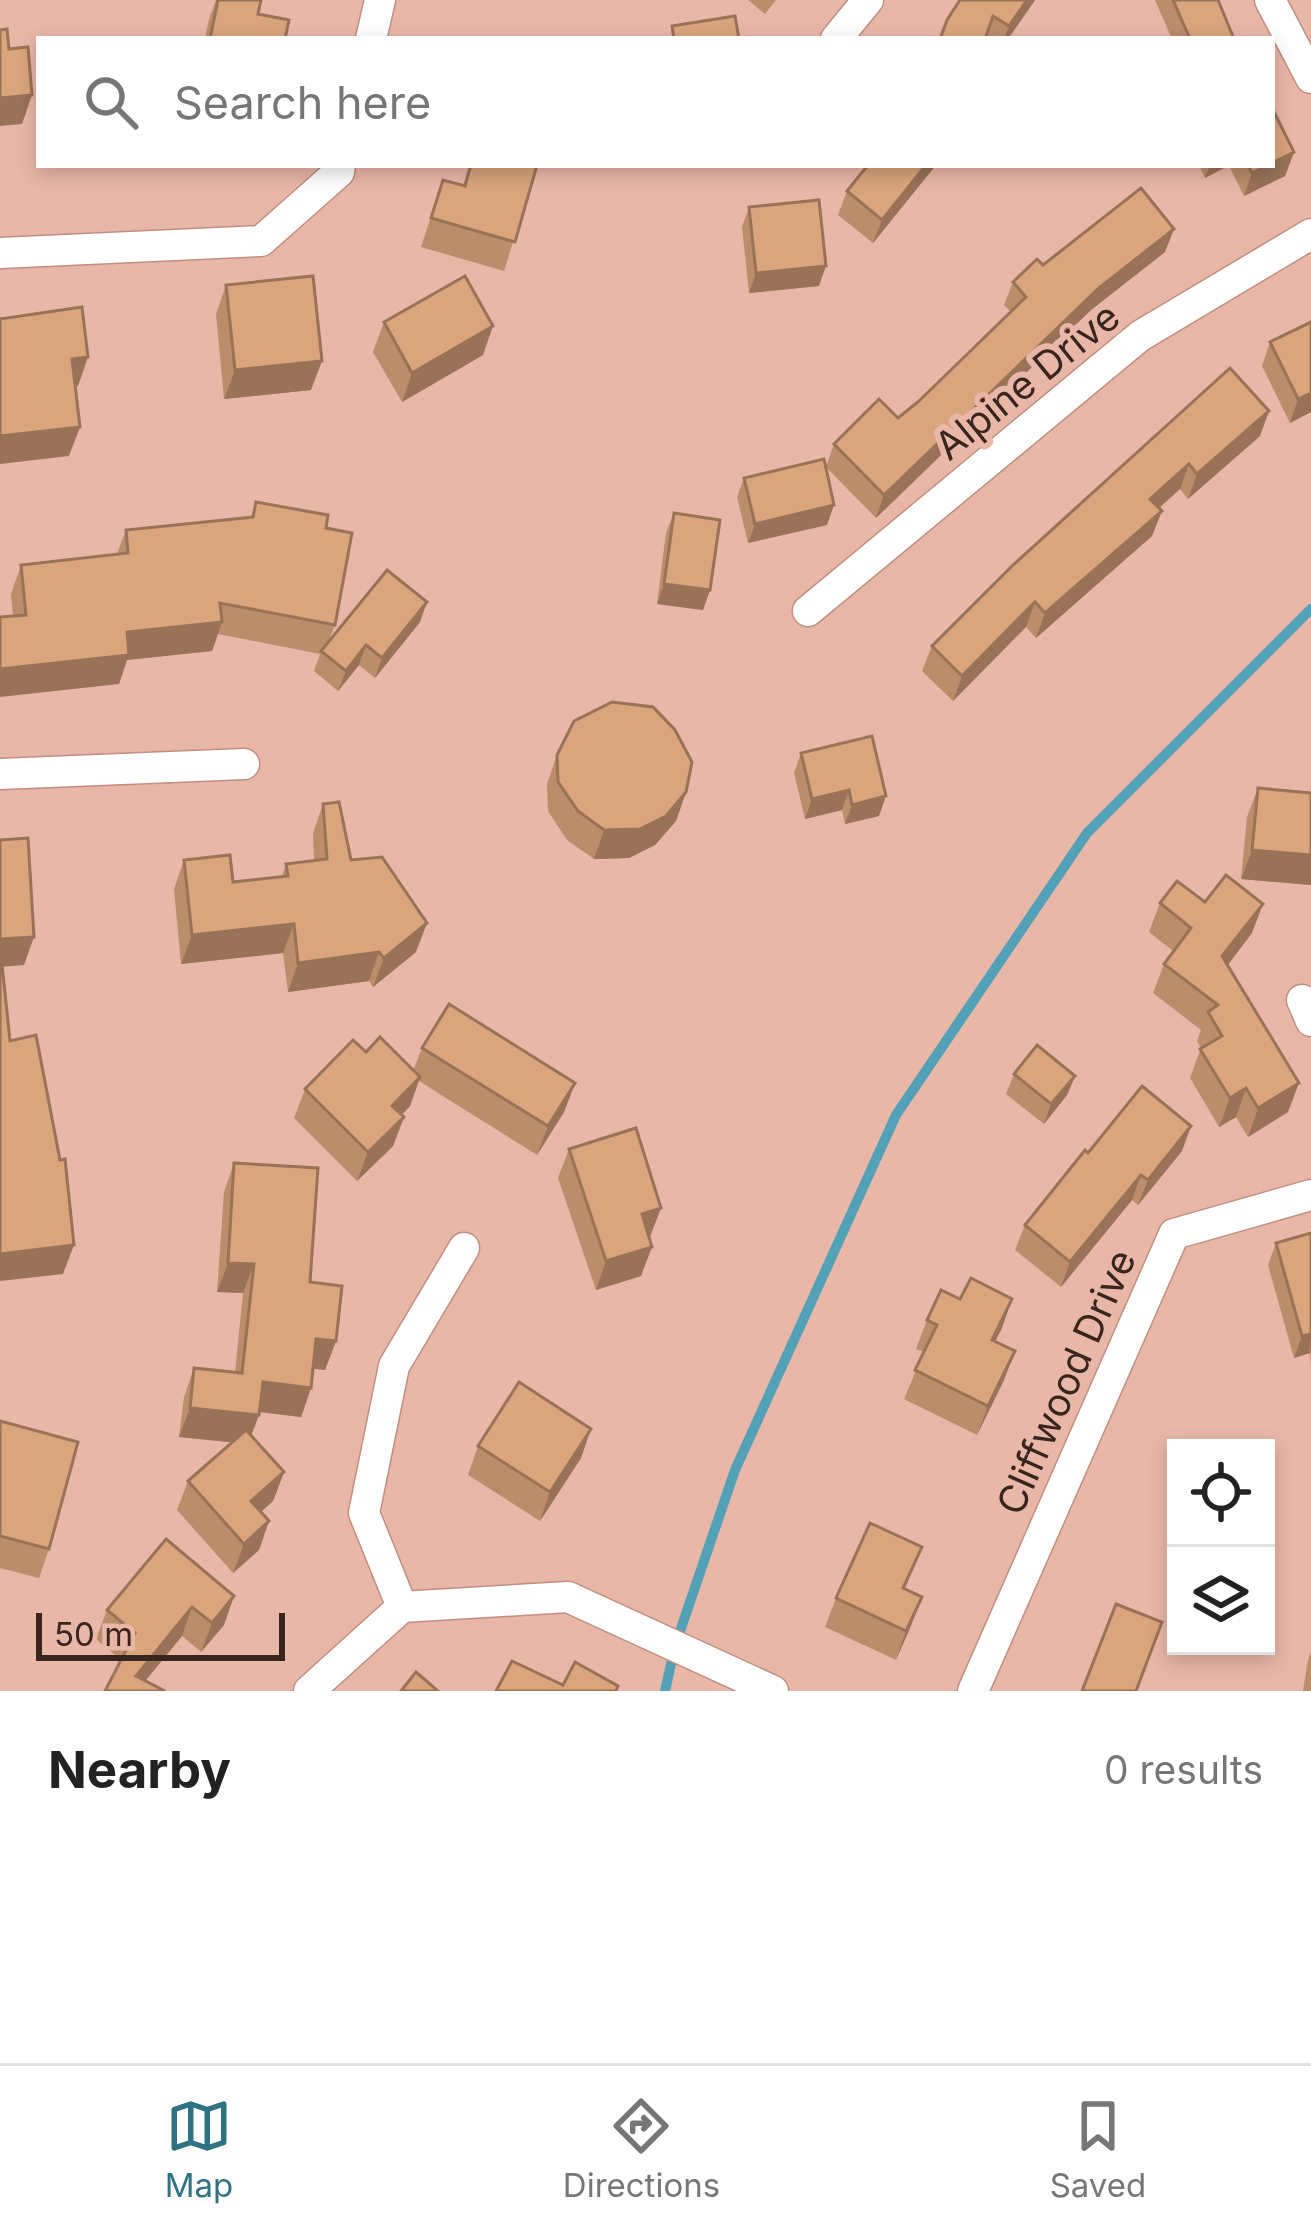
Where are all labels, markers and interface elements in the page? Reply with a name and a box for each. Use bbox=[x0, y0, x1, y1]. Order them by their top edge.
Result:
search box bbox=[36, 36, 1275, 168]
icon: search bbox=[78, 69, 144, 135]
text: Search here bbox=[174, 75, 431, 130]
street label: Alpine Drive bbox=[925, 292, 1128, 469]
street label: Cliffwood Drive bbox=[986, 1242, 1145, 1521]
map controls bbox=[1167, 1439, 1275, 1655]
button: locate bbox=[1167, 1439, 1275, 1547]
button: layers bbox=[1167, 1547, 1275, 1655]
scale bar bbox=[36, 1607, 285, 1660]
text: 50 m bbox=[54, 1614, 133, 1654]
text: Nearby bbox=[48, 1739, 231, 1800]
text: 0 results bbox=[1104, 1746, 1263, 1793]
tab: Map bbox=[165, 2093, 233, 2205]
tab: Directions bbox=[563, 2093, 720, 2205]
tab: Saved bbox=[1050, 2093, 1146, 2205]

